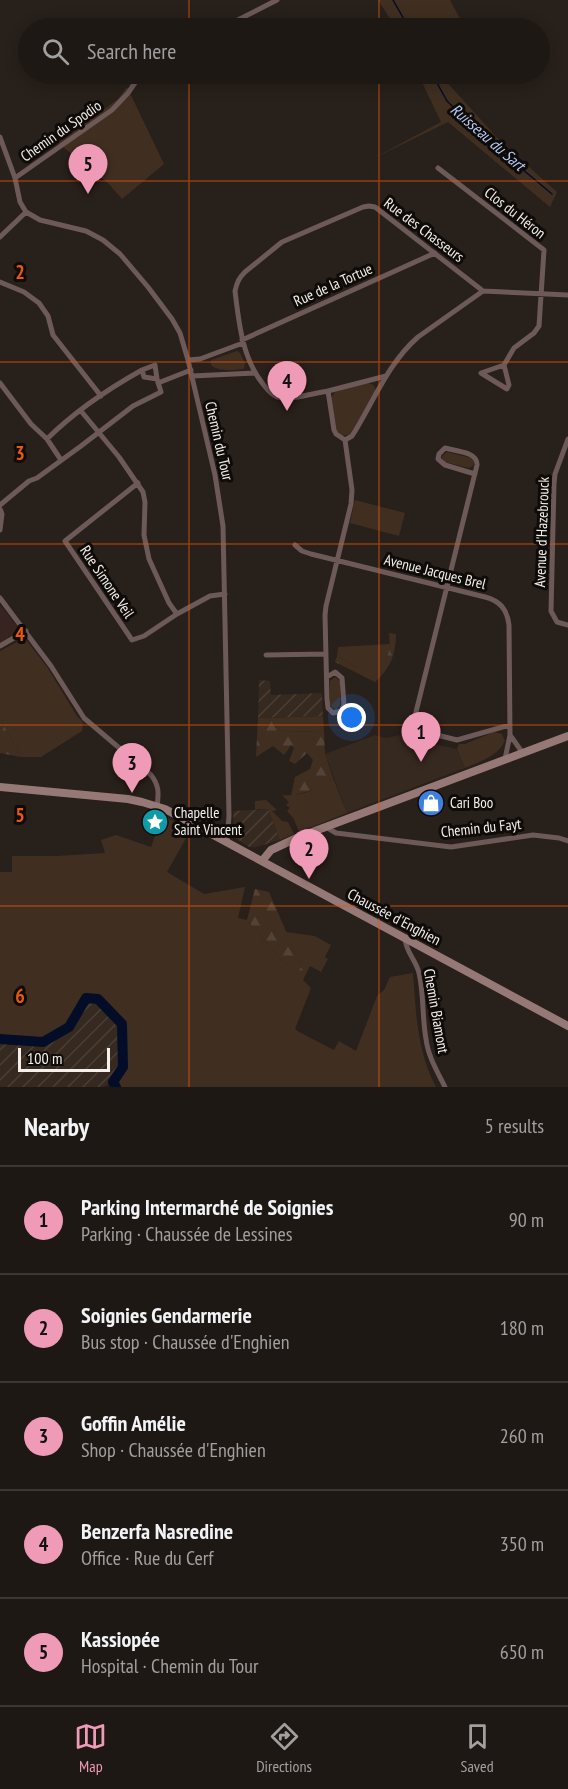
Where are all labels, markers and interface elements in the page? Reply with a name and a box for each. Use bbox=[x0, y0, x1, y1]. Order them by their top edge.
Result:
search box bbox=[18, 18, 550, 84]
icon: search bbox=[39, 35, 72, 68]
text: Search here bbox=[87, 37, 176, 65]
street label: Chemin du Spodio bbox=[17, 96, 105, 165]
water label: Ruisseau du Sart bbox=[447, 99, 530, 176]
pin: 5 bbox=[68, 144, 107, 194]
street label: Clos du Héron bbox=[481, 183, 550, 242]
street label: Rue des Chasseurs bbox=[380, 193, 468, 266]
text: 2 bbox=[15, 259, 25, 285]
street label: Rue de la Tortue bbox=[290, 259, 375, 310]
pin: 4 bbox=[268, 362, 306, 411]
street label: Chemin du Tour bbox=[201, 400, 238, 483]
text: 3 bbox=[15, 440, 25, 466]
street label: Avenue d'Hazebrouck bbox=[530, 476, 553, 588]
street label: Rue Simone Veil bbox=[76, 542, 139, 622]
street label: Avenue Jacques Brel bbox=[382, 550, 488, 593]
text: 4 bbox=[15, 621, 25, 647]
your location bbox=[337, 703, 366, 732]
pin: 1 bbox=[402, 712, 440, 762]
pin: 3 bbox=[112, 744, 152, 793]
shop icon: Cari Boo bbox=[416, 788, 446, 818]
place label: Cari Boo bbox=[450, 793, 493, 812]
text: 5 bbox=[15, 802, 25, 828]
place label: Chapelle Saint Vincent bbox=[174, 803, 242, 839]
place icon: Chapelle Saint Vincent bbox=[140, 807, 170, 837]
street label: Chemin du Fayt bbox=[440, 814, 522, 841]
pin: 2 bbox=[290, 830, 328, 879]
street label: Chaussée d'Enghien bbox=[344, 884, 444, 949]
street label: Chemin Biamont bbox=[420, 967, 453, 1055]
text: 6 bbox=[15, 983, 25, 1009]
scale bar bbox=[18, 1045, 110, 1072]
text: 100 m bbox=[27, 1048, 62, 1068]
text: Nearby bbox=[24, 1110, 89, 1143]
text: 5 results bbox=[485, 1113, 544, 1139]
text: Parking Intermarché de Soignies bbox=[81, 1193, 333, 1221]
text: 1 bbox=[39, 1207, 48, 1233]
text: 90 m bbox=[509, 1207, 544, 1233]
text: Parking · Chaussée de Lessines bbox=[81, 1221, 292, 1247]
text: Soignies Gendarmerie bbox=[81, 1301, 252, 1329]
text: 2 bbox=[39, 1315, 48, 1341]
text: 180 m bbox=[500, 1315, 544, 1341]
text: Bus stop · Chaussée d'Enghien bbox=[81, 1329, 290, 1355]
text: Goffin Amélie bbox=[81, 1409, 186, 1437]
text: 3 bbox=[39, 1423, 48, 1449]
text: 260 m bbox=[500, 1423, 544, 1449]
text: Shop · Chaussée d'Enghien bbox=[81, 1437, 266, 1463]
text: Benzerfa Nasredine bbox=[81, 1517, 233, 1545]
text: 4 bbox=[39, 1531, 48, 1557]
text: 350 m bbox=[500, 1531, 544, 1557]
text: Office · Rue du Cerf bbox=[81, 1545, 213, 1571]
text: Kassiopée bbox=[81, 1625, 160, 1653]
text: 5 bbox=[39, 1639, 48, 1665]
text: 650 m bbox=[500, 1639, 544, 1665]
text: Hospital · Chemin du Tour bbox=[81, 1653, 258, 1679]
tab: Map bbox=[74, 1720, 107, 1776]
tab: Directions bbox=[256, 1720, 312, 1776]
tab: Saved bbox=[461, 1720, 494, 1776]

